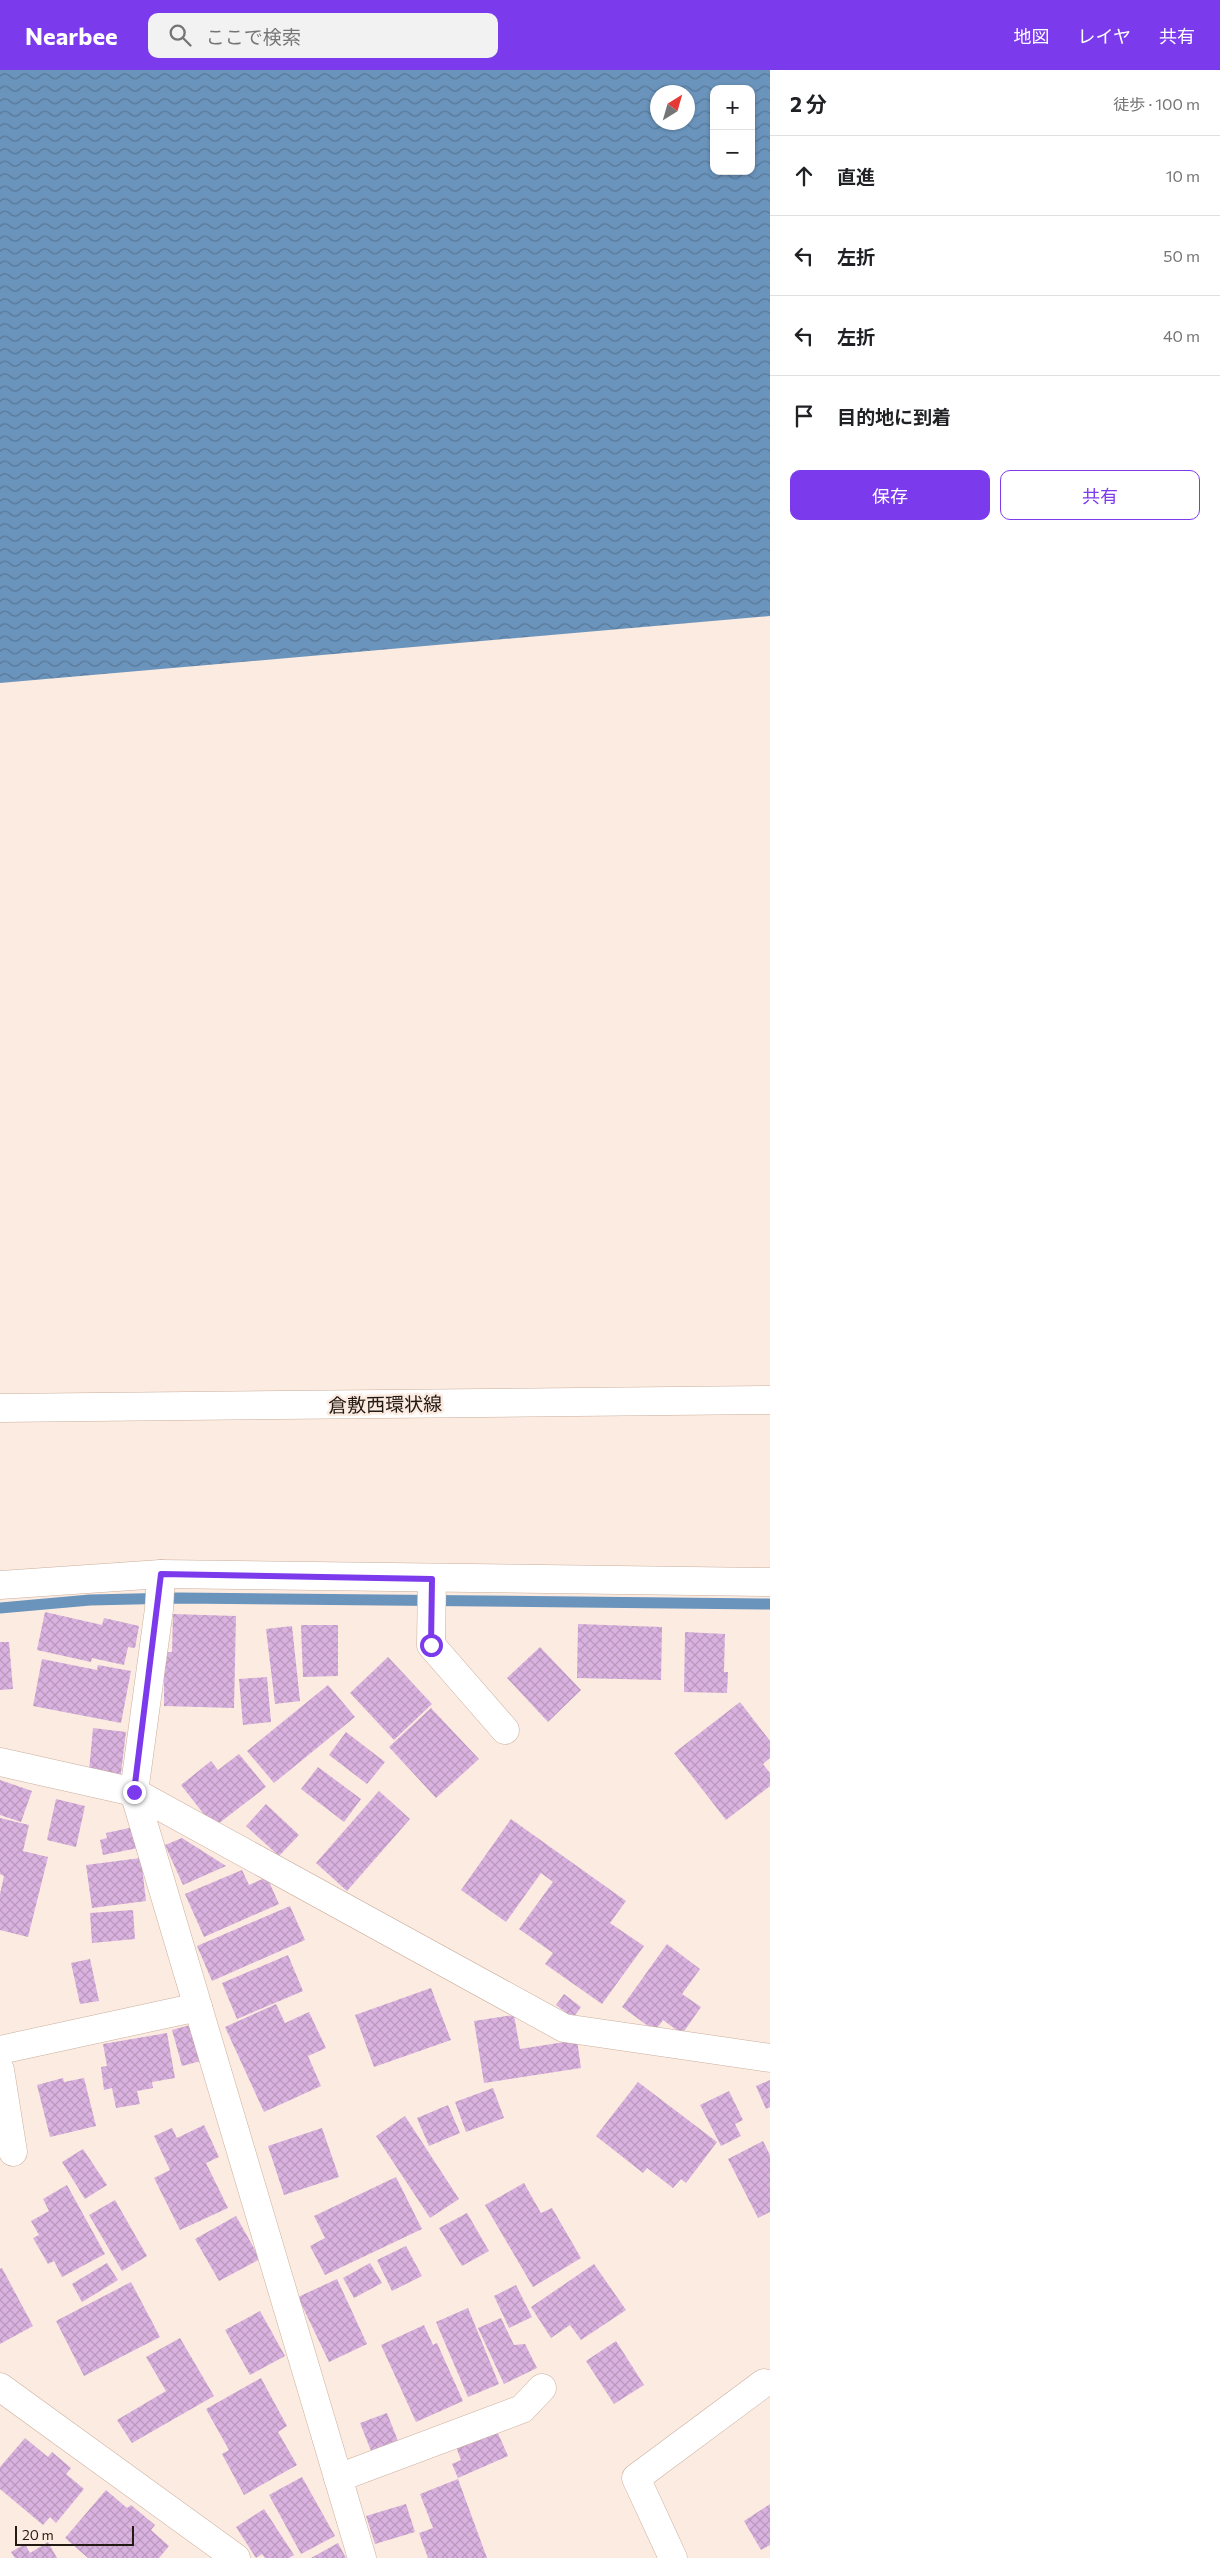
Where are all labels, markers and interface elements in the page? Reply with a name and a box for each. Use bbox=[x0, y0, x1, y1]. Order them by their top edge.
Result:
search box bbox=[148, 13, 498, 58]
text: Nearbee bbox=[25, 21, 118, 50]
icon: search bbox=[166, 21, 194, 49]
text: ここで検索 bbox=[206, 25, 301, 48]
text: 地図 bbox=[1014, 25, 1050, 47]
text: レイヤ bbox=[1078, 25, 1131, 47]
text: 共有 bbox=[1159, 25, 1195, 47]
north arrow bbox=[650, 85, 695, 130]
map controls bbox=[710, 85, 755, 175]
button: + bbox=[710, 85, 755, 130]
text: 2 分 bbox=[790, 91, 827, 116]
text: 徒歩 · 100 m bbox=[1113, 94, 1200, 113]
button: − bbox=[710, 130, 755, 175]
icon: ahead bbox=[790, 162, 818, 190]
text: 直進 bbox=[837, 165, 875, 188]
text: 10 m bbox=[1166, 166, 1200, 185]
icon: left bbox=[790, 242, 818, 270]
text: 左折 bbox=[837, 245, 875, 268]
text: 50 m bbox=[1163, 246, 1200, 265]
icon: left bbox=[790, 322, 818, 350]
text: 左折 bbox=[837, 325, 875, 348]
text: 40 m bbox=[1163, 326, 1200, 345]
icon: arrive bbox=[790, 402, 818, 430]
text: 目的地に到着 bbox=[837, 405, 951, 428]
button: 保存 bbox=[790, 470, 990, 520]
button: 共有 bbox=[1000, 470, 1200, 520]
street label: 倉敷西環状線 bbox=[328, 1392, 442, 1416]
route start bbox=[420, 1634, 443, 1657]
route end bbox=[123, 1781, 146, 1804]
scale bar bbox=[15, 2523, 134, 2546]
text: 20 m bbox=[22, 2526, 54, 2543]

